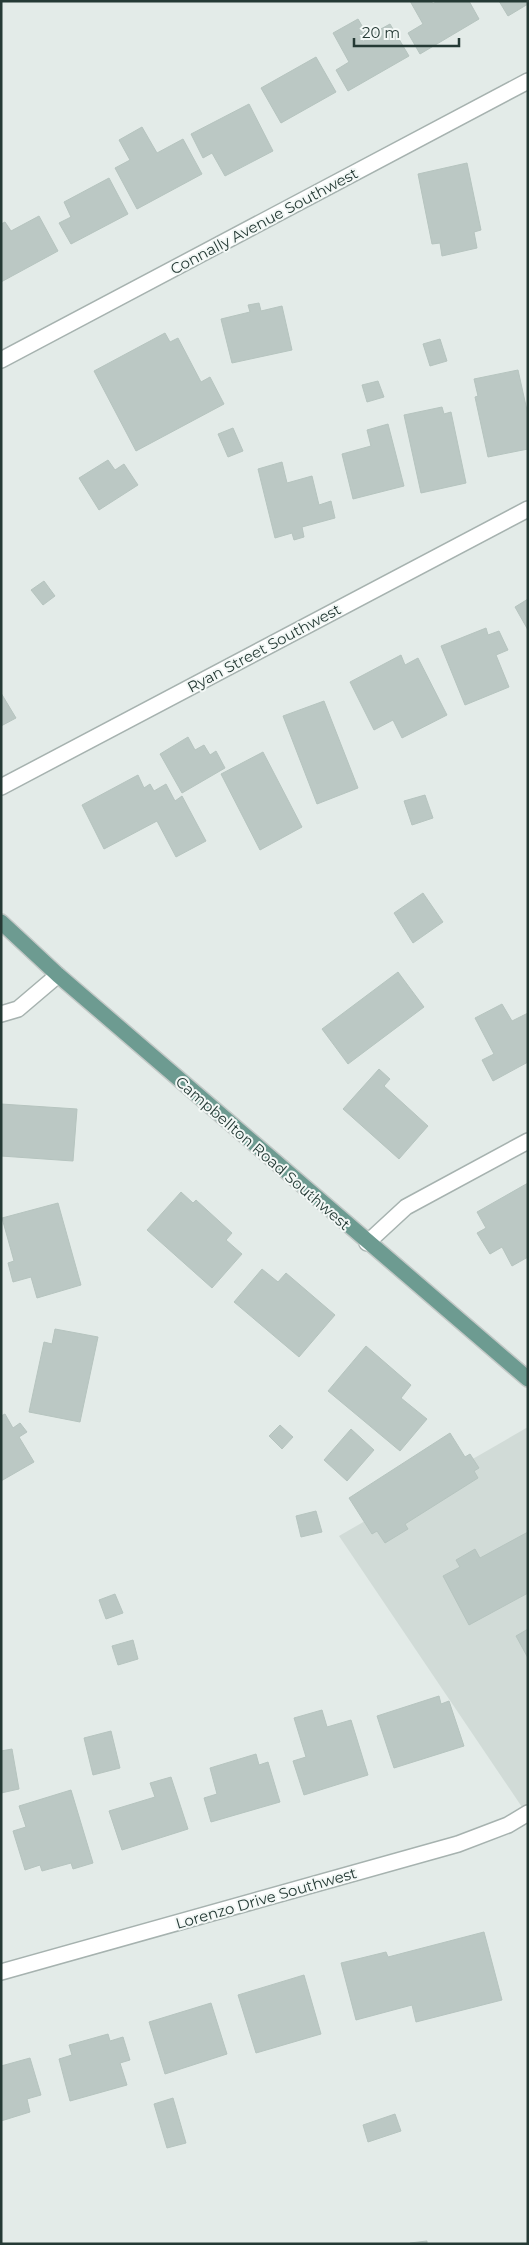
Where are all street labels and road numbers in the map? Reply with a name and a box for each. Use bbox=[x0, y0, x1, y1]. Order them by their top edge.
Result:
street label: Connally Avenue Southwest bbox=[167, 163, 361, 279]
street label: Ryan Street Southwest bbox=[184, 599, 344, 697]
street label: Campbellton Road Southwest bbox=[172, 1072, 354, 1234]
street label: Lorenzo Drive Southwest bbox=[173, 1863, 359, 1933]

